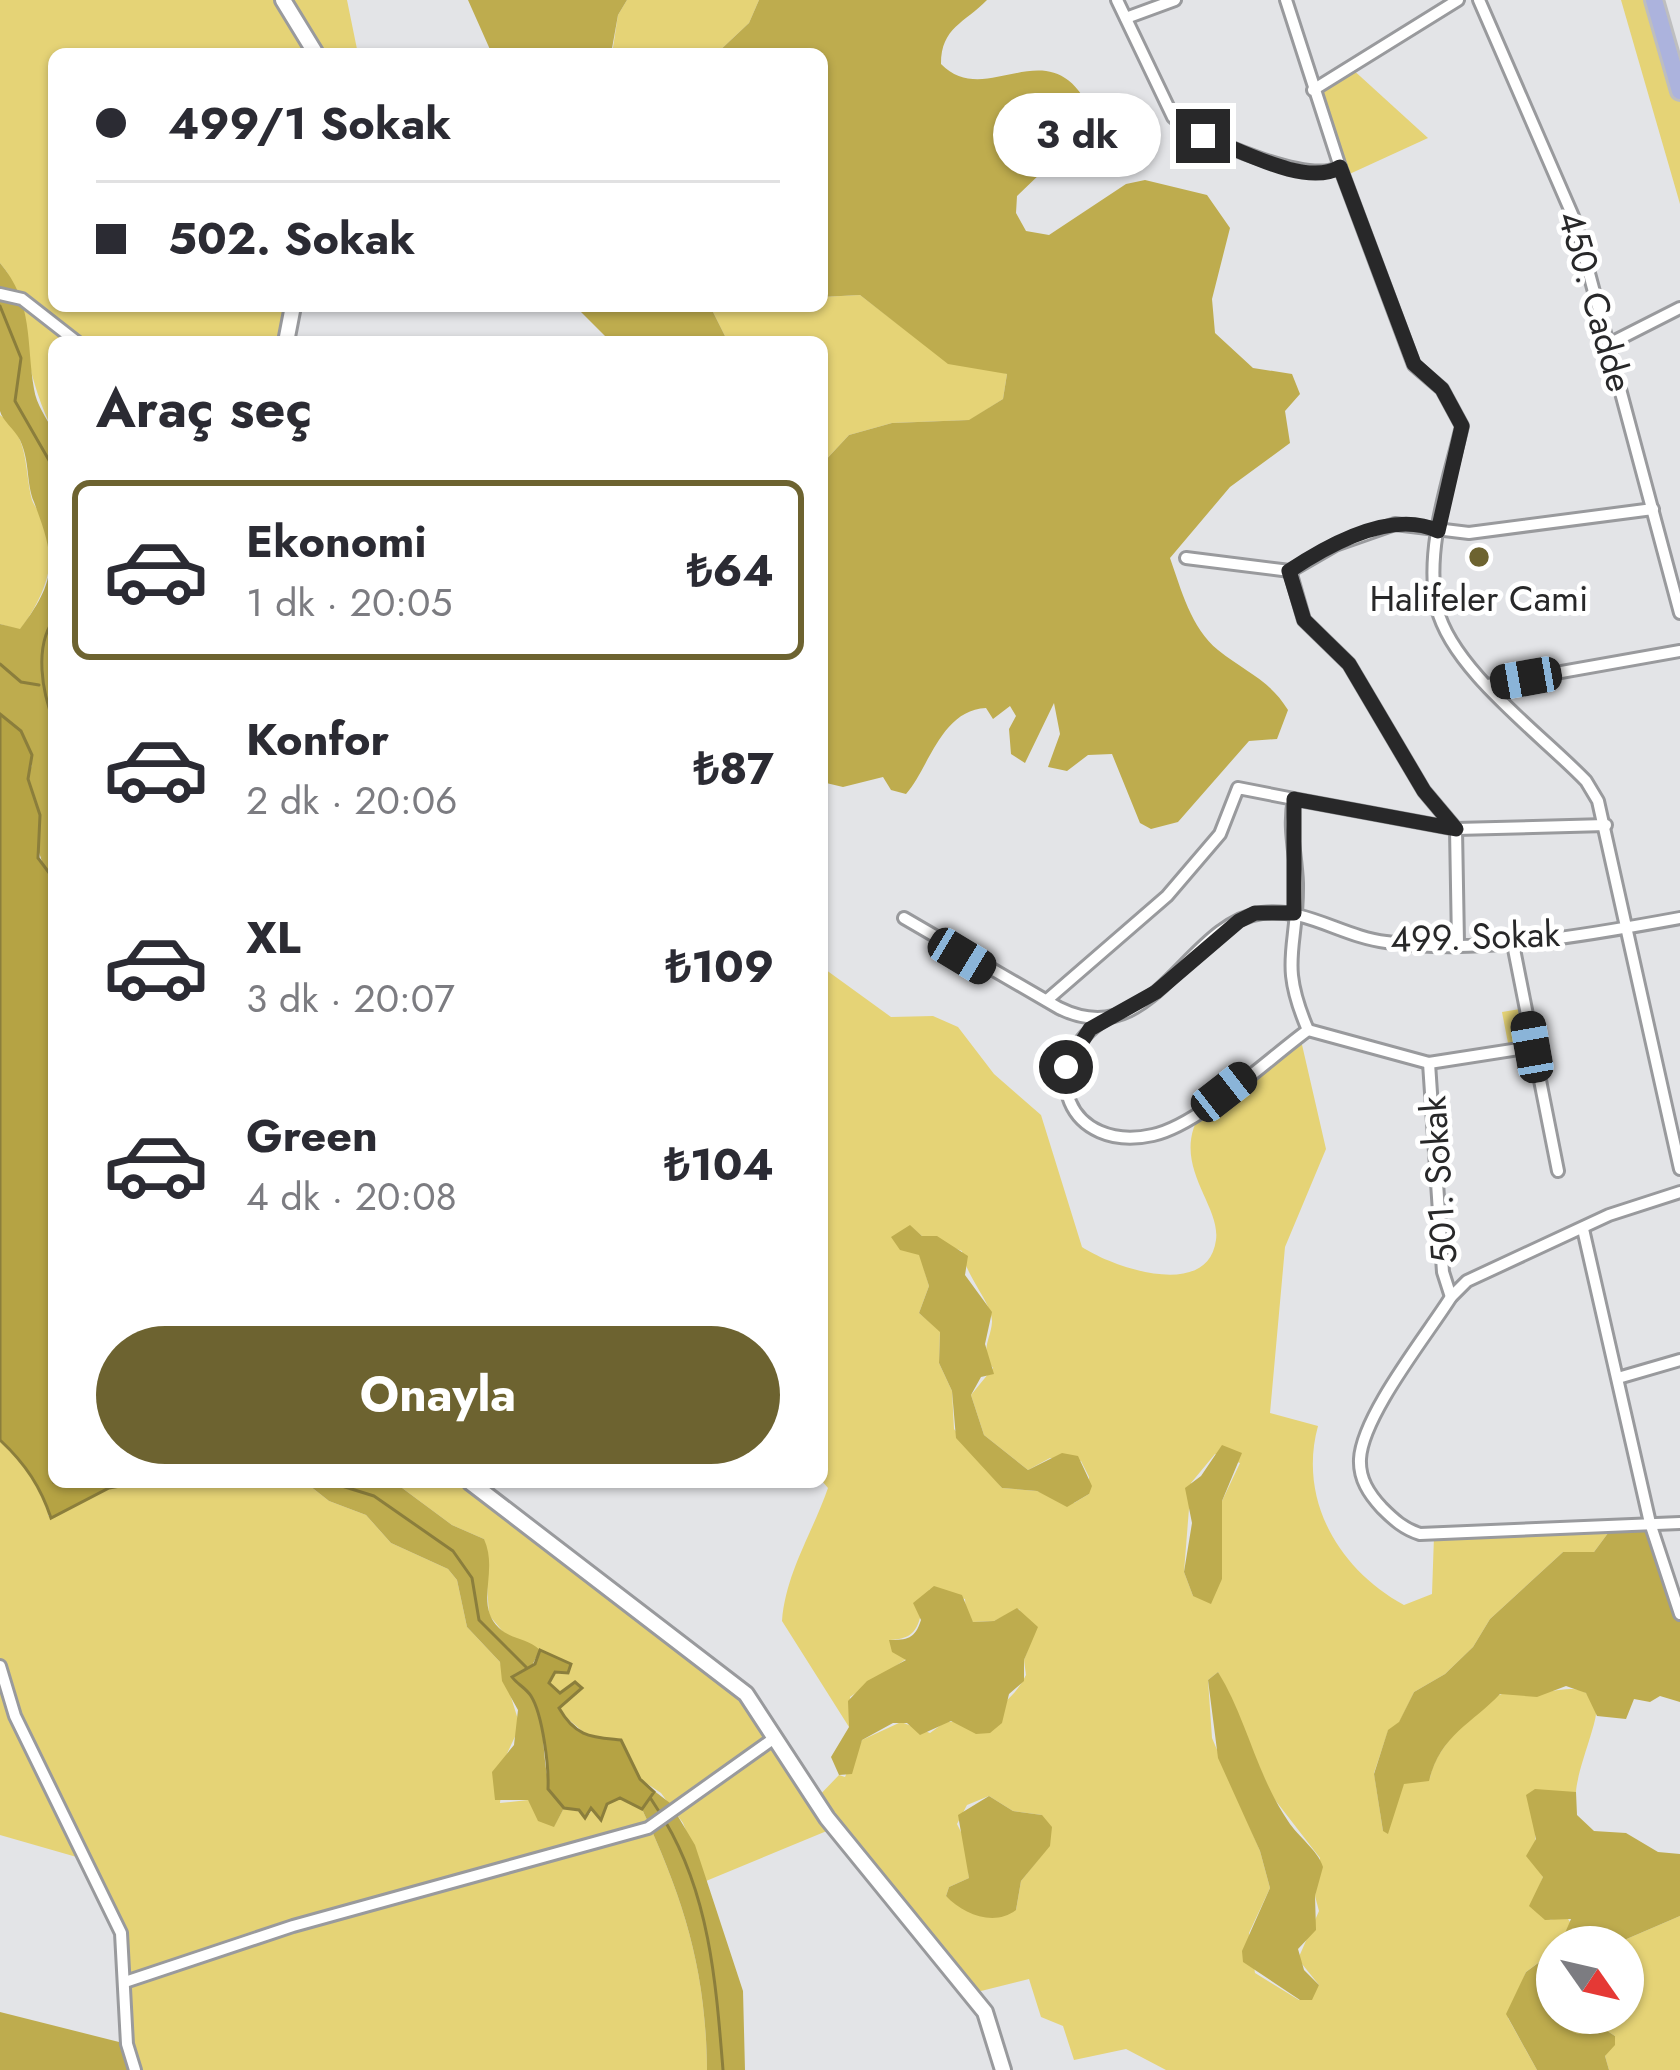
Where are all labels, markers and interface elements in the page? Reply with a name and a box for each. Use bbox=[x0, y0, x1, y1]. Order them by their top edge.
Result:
text: 499/1 Sokak bbox=[168, 91, 451, 156]
callout: 3 dk bbox=[993, 94, 1161, 178]
text: 3 dk bbox=[1036, 106, 1118, 163]
route end bbox=[1176, 109, 1230, 163]
street label: 450. Cadde bbox=[1545, 204, 1647, 398]
text: 502. Sokak bbox=[168, 206, 415, 271]
text: Araç seç bbox=[96, 369, 312, 447]
text: Ekonomi bbox=[246, 509, 427, 574]
icon: car bbox=[102, 516, 210, 624]
text: ₺64 bbox=[687, 538, 774, 603]
marker: Halifeler Cami bbox=[1466, 544, 1492, 570]
place label: Halifeler Cami bbox=[1370, 572, 1588, 624]
text: 1 dk · 20:05 bbox=[246, 574, 452, 631]
car bbox=[1487, 654, 1565, 702]
text: Konfor bbox=[246, 707, 389, 772]
icon: car bbox=[102, 714, 210, 822]
text: ₺87 bbox=[694, 736, 774, 801]
text: 2 dk · 20:06 bbox=[246, 772, 458, 829]
text: XL bbox=[246, 905, 301, 970]
street label: 499. Sokak bbox=[1389, 907, 1561, 965]
icon: car bbox=[102, 912, 210, 1020]
car bbox=[922, 922, 1002, 990]
text: ₺109 bbox=[665, 934, 774, 999]
text: 3 dk · 20:07 bbox=[246, 970, 455, 1027]
car bbox=[1508, 1008, 1556, 1086]
route start bbox=[1039, 1040, 1093, 1094]
car bbox=[1185, 1056, 1263, 1128]
street label: 501. Sokak bbox=[1406, 1094, 1470, 1266]
text: Green bbox=[246, 1103, 378, 1168]
icon: car bbox=[102, 1110, 210, 1218]
text: ₺104 bbox=[664, 1132, 774, 1197]
text: 4 dk · 20:08 bbox=[246, 1168, 457, 1225]
button: Onayla bbox=[96, 1326, 780, 1464]
north arrow bbox=[1536, 1926, 1644, 2034]
map controls bbox=[1536, 1926, 1644, 2034]

